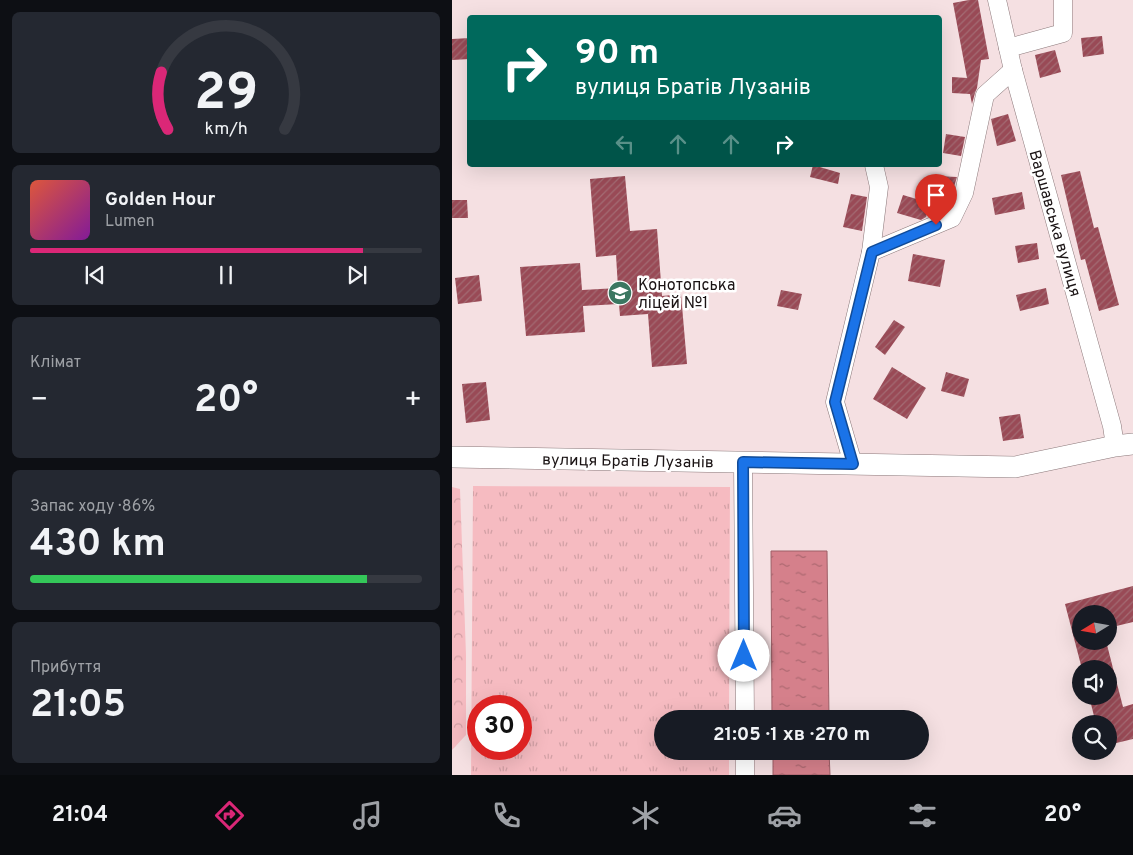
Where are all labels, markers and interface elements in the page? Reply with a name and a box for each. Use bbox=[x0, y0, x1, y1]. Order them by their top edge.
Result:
text: 90 m bbox=[575, 32, 659, 76]
icon: right bbox=[492, 35, 557, 100]
text: 29 bbox=[194, 62, 258, 128]
text: вулиця Братів Лузанів bbox=[575, 75, 811, 102]
text: km/h bbox=[204, 118, 248, 141]
icon: left bbox=[611, 130, 639, 158]
icon: ahead bbox=[664, 130, 692, 158]
icon: ahead bbox=[717, 130, 745, 158]
icon: right bbox=[770, 130, 798, 158]
street label: Варшавська вулиця bbox=[1024, 148, 1085, 299]
pin bbox=[915, 174, 957, 225]
icon: arrive bbox=[922, 181, 950, 209]
text: Golden Hour bbox=[105, 188, 216, 212]
text: Lumen bbox=[105, 212, 155, 232]
icon: previous bbox=[81, 261, 109, 289]
icon: pause bbox=[212, 261, 240, 289]
icon: next bbox=[343, 261, 371, 289]
place label: Конотопська ліцей №1 bbox=[638, 276, 735, 314]
school or university icon: Конотопська ліцей №1 bbox=[607, 280, 633, 306]
text: Клімат bbox=[30, 353, 81, 373]
text: 20° bbox=[194, 377, 258, 426]
text: − bbox=[30, 383, 48, 419]
text: + bbox=[404, 383, 422, 419]
street label: вулиця Братів Лузанів bbox=[542, 451, 714, 473]
text: Запас ходу · 86% bbox=[30, 497, 155, 517]
text: 430 km bbox=[30, 521, 166, 570]
north arrow bbox=[1072, 605, 1117, 650]
map controls bbox=[1072, 605, 1117, 760]
position arrow bbox=[717, 629, 769, 681]
text: Прибуття bbox=[30, 658, 101, 678]
button: sound bbox=[1072, 660, 1117, 705]
text: 21:05 bbox=[30, 682, 126, 731]
speed limit sign: 30 bbox=[467, 695, 532, 760]
button: search bbox=[1072, 715, 1117, 760]
text: 21:05 · 1 хв · 270 m bbox=[713, 723, 870, 747]
icon: directions bbox=[212, 798, 247, 833]
icon: music bbox=[350, 798, 385, 833]
icon: phone bbox=[489, 798, 524, 833]
icon: climate bbox=[628, 798, 663, 833]
icon: car bbox=[767, 798, 802, 833]
icon: filters bbox=[905, 798, 940, 833]
text: 21:04 bbox=[52, 802, 108, 829]
text: 20° bbox=[1044, 802, 1081, 829]

